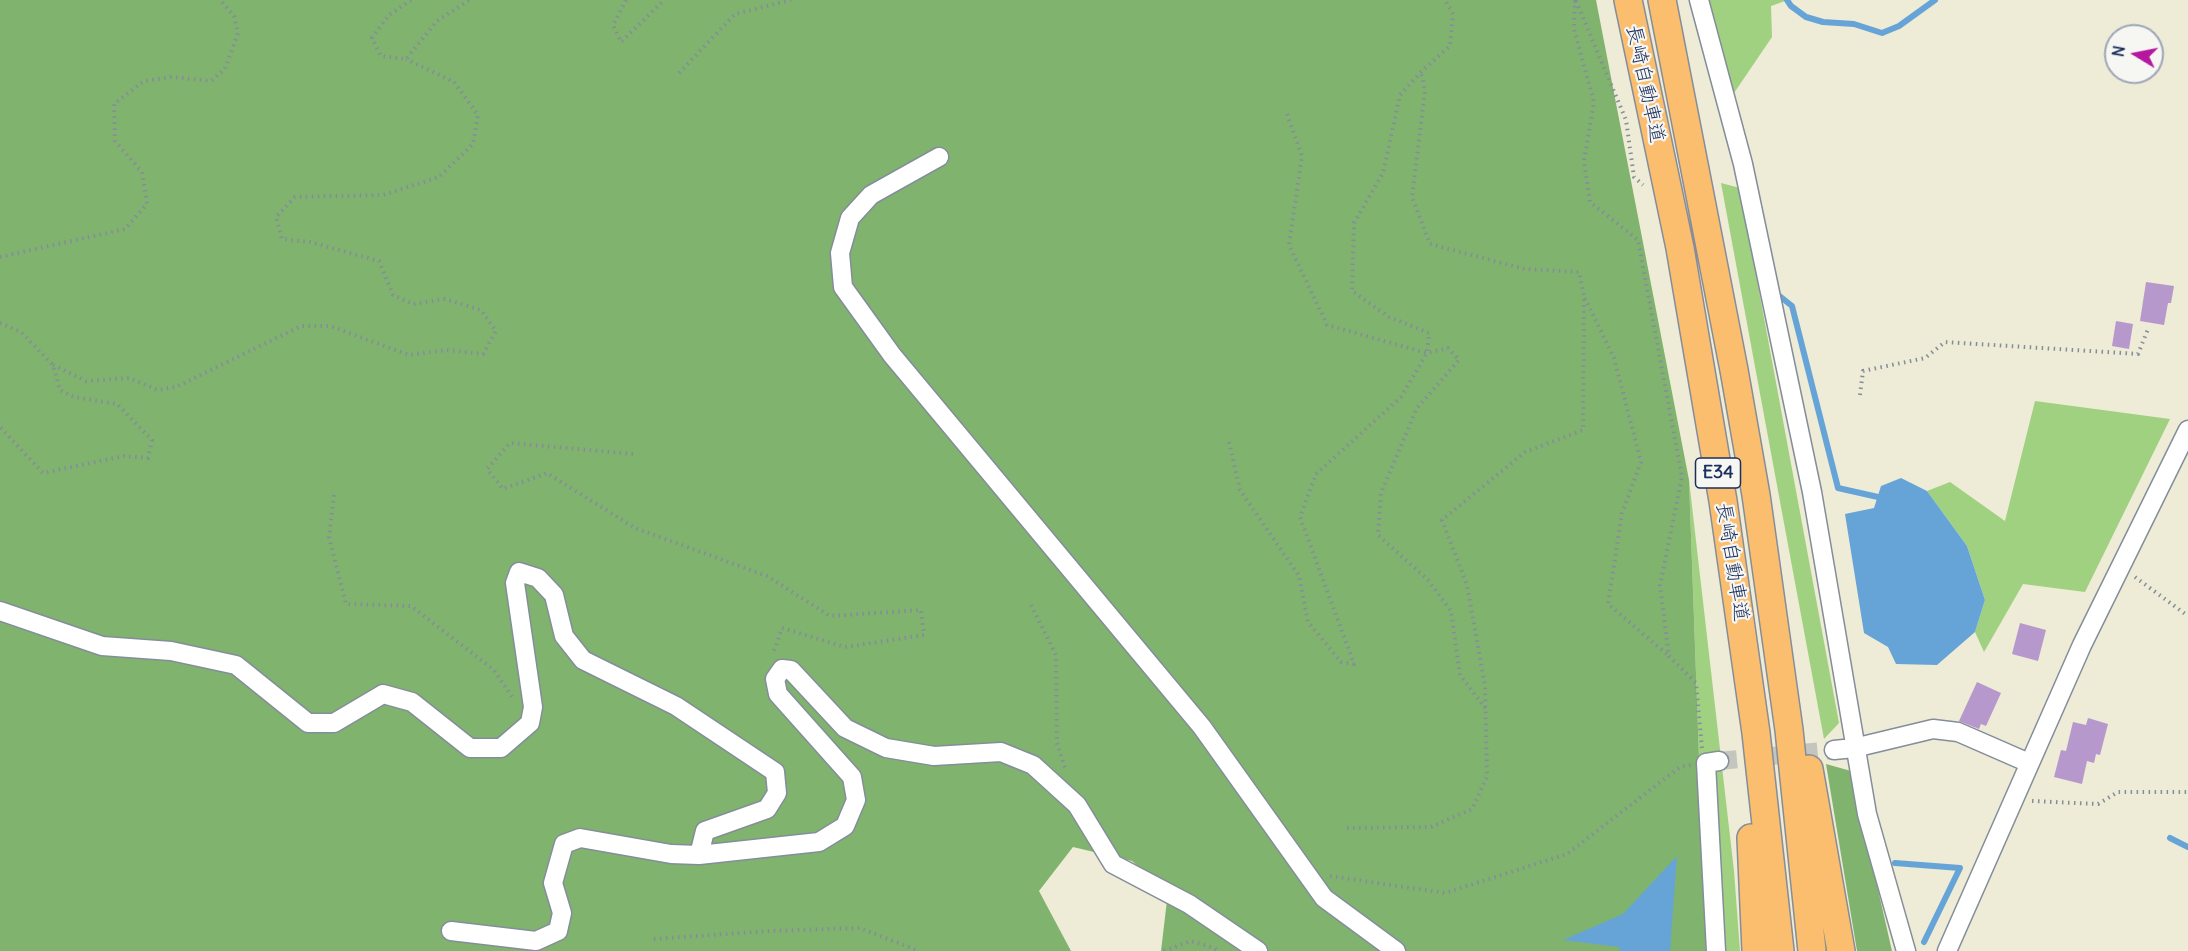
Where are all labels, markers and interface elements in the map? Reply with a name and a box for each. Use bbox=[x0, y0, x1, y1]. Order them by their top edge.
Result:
street label: 長崎自動車道 bbox=[1621, 23, 1669, 145]
north arrow bbox=[2104, 24, 2164, 84]
text: N bbox=[2107, 44, 2129, 58]
road number: E34 bbox=[1696, 458, 1740, 488]
street label: 長崎自動車道 bbox=[1711, 501, 1753, 623]

